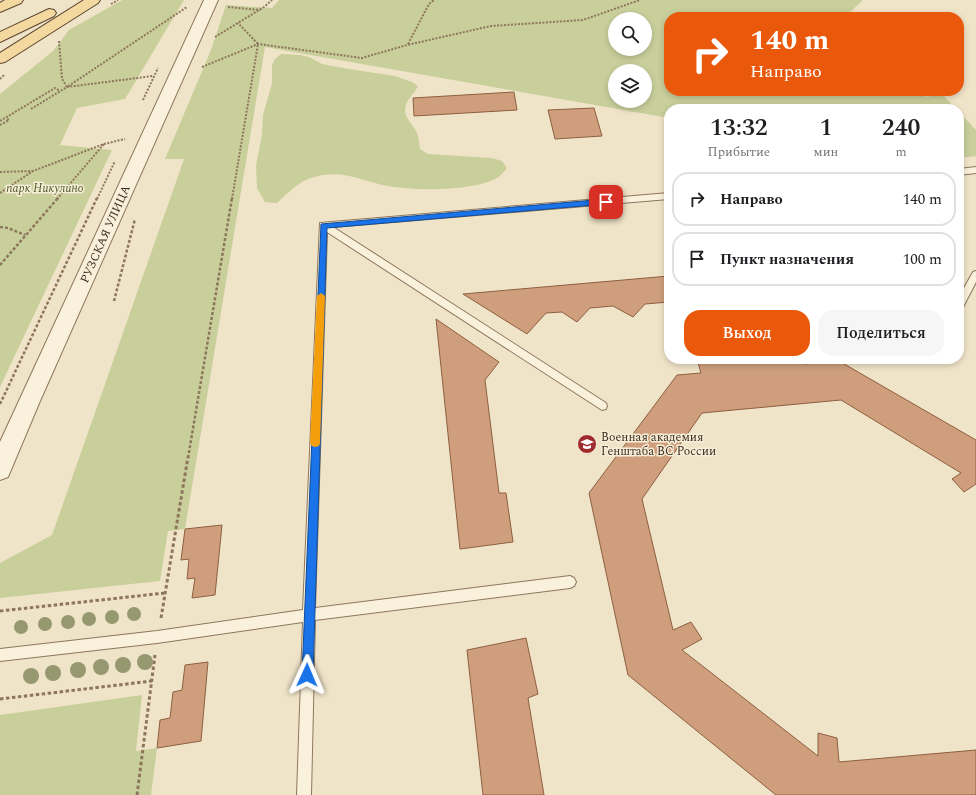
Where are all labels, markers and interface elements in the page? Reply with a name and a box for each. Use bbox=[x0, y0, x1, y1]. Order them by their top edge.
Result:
map controls bbox=[608, 12, 652, 108]
button: search bbox=[608, 12, 652, 56]
text: 140 m bbox=[750, 19, 829, 62]
icon: right bbox=[684, 28, 736, 80]
text: Направо bbox=[750, 58, 822, 85]
button: layers bbox=[608, 64, 652, 108]
text: 13:32 bbox=[710, 110, 768, 146]
text: 1 bbox=[819, 110, 832, 146]
text: 240 bbox=[882, 110, 920, 146]
text: Прибытие bbox=[708, 142, 770, 162]
text: мин bbox=[814, 142, 838, 162]
text: m bbox=[896, 142, 907, 162]
park label: парк Никулино bbox=[6, 179, 84, 198]
street label: РУЗСКАЯ УЛИЦА bbox=[75, 182, 136, 286]
pin bbox=[589, 185, 623, 219]
icon: right bbox=[686, 188, 708, 210]
text: Направо bbox=[720, 188, 783, 211]
text: 140 m bbox=[903, 188, 942, 211]
icon: arrive bbox=[595, 191, 617, 213]
icon: arrive bbox=[686, 248, 708, 270]
text: Пункт назначения bbox=[720, 248, 854, 271]
text: 100 m bbox=[903, 248, 942, 271]
button: Выход bbox=[684, 310, 810, 356]
button: Поделиться bbox=[818, 310, 944, 356]
place label: Военная академия Генштаба ВС России bbox=[601, 428, 716, 461]
school or university icon: Военная академия Генштаба ВС России bbox=[576, 433, 598, 455]
position arrow bbox=[286, 654, 328, 696]

